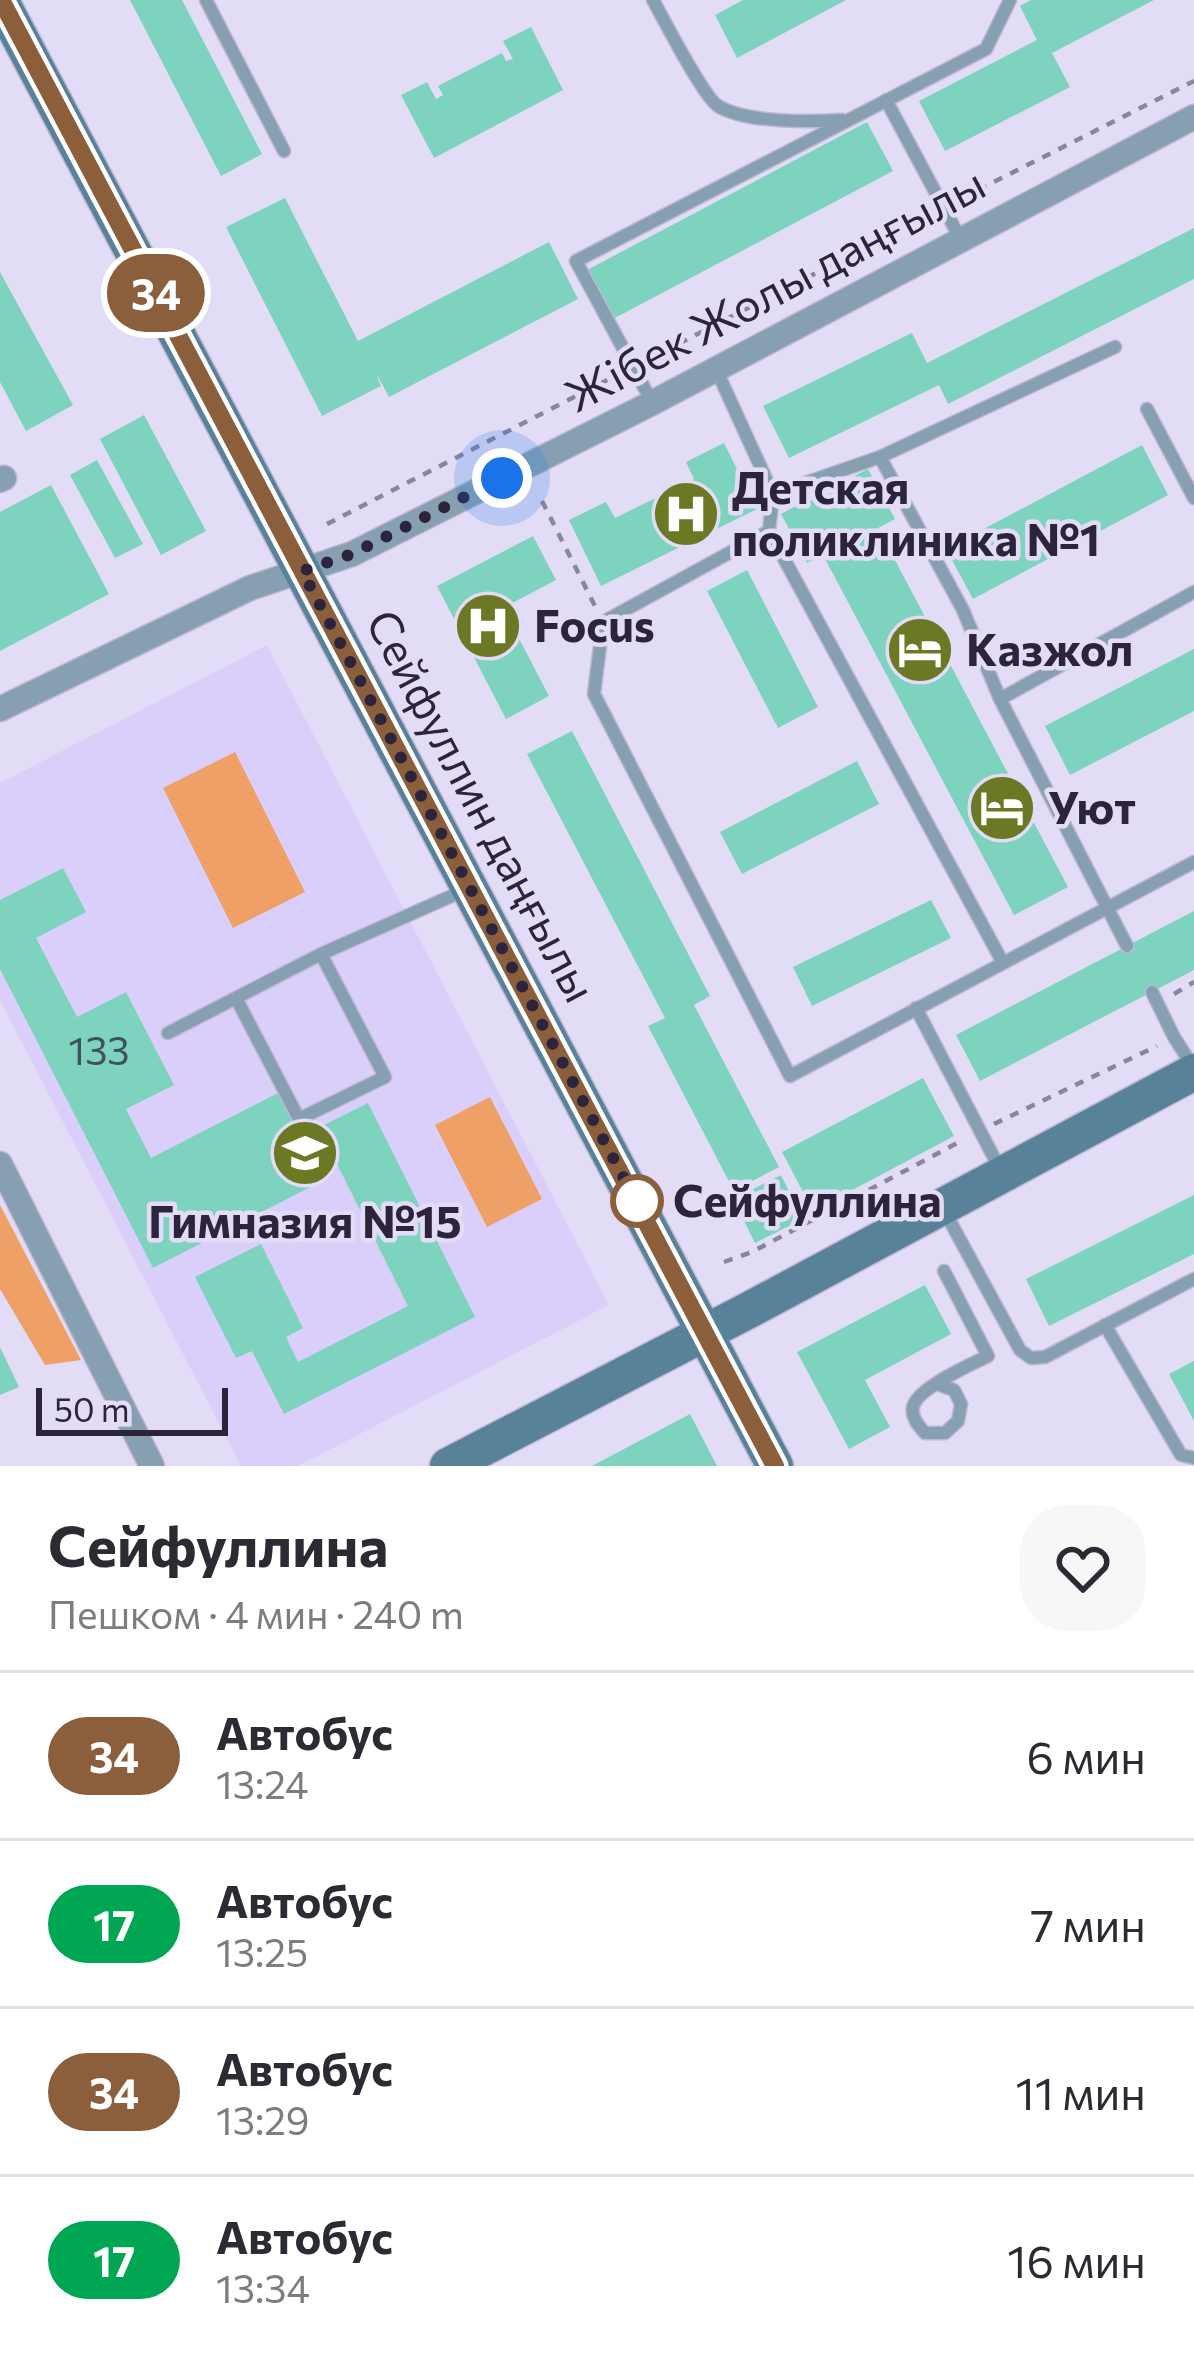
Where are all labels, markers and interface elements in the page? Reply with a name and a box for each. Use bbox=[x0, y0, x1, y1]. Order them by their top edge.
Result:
street label: Жібек Жолы даңғылы bbox=[555, 154, 993, 422]
line badge: 34 bbox=[102, 254, 210, 332]
text: 34 bbox=[131, 267, 181, 319]
your location bbox=[472, 448, 532, 508]
place label: Детская поликлиника №1 bbox=[732, 458, 1100, 565]
hospital icon: Детская поликлиника №1 bbox=[651, 479, 721, 549]
hospital icon: Focus bbox=[453, 591, 523, 661]
place label: Focus bbox=[534, 596, 655, 651]
street label: Сейфуллин даңғылы bbox=[357, 599, 610, 1010]
hotel icon: Казжол bbox=[885, 615, 955, 685]
place label: Казжол bbox=[966, 620, 1133, 675]
hotel icon: Уют bbox=[967, 773, 1037, 843]
place label: Уют bbox=[1048, 778, 1136, 833]
house number: 133 bbox=[68, 1025, 130, 1073]
school or university icon: Гимназия №15 bbox=[270, 1118, 340, 1188]
place label: Сейфуллина bbox=[673, 1171, 942, 1226]
marker: Сейфуллина bbox=[612, 1176, 662, 1226]
place label: Гимназия №15 bbox=[148, 1192, 462, 1247]
scale bar bbox=[36, 1382, 228, 1435]
text: 50 m bbox=[54, 1388, 130, 1429]
button: heart bbox=[1020, 1505, 1146, 1631]
text: Сейфуллина bbox=[48, 1509, 388, 1579]
text: Пешком · 4 мин · 240 m bbox=[48, 1589, 464, 1637]
text: Автобус bbox=[216, 1704, 393, 1759]
text: 6 мин bbox=[1027, 1728, 1146, 1783]
text: 34 bbox=[89, 1730, 139, 1782]
text: 13:24 bbox=[216, 1759, 308, 1807]
text: Автобус bbox=[216, 1872, 393, 1927]
text: 7 мин bbox=[1030, 1896, 1146, 1951]
text: 17 bbox=[93, 1898, 135, 1950]
text: 13:25 bbox=[216, 1927, 308, 1975]
text: Автобус bbox=[216, 2040, 393, 2095]
text: 11 мин bbox=[1015, 2064, 1146, 2119]
text: 34 bbox=[89, 2066, 139, 2118]
text: 13:29 bbox=[216, 2095, 309, 2143]
text: Автобус bbox=[216, 2208, 393, 2263]
text: 16 мин bbox=[1007, 2232, 1146, 2287]
text: 17 bbox=[93, 2234, 135, 2286]
text: 13:34 bbox=[216, 2263, 310, 2311]

